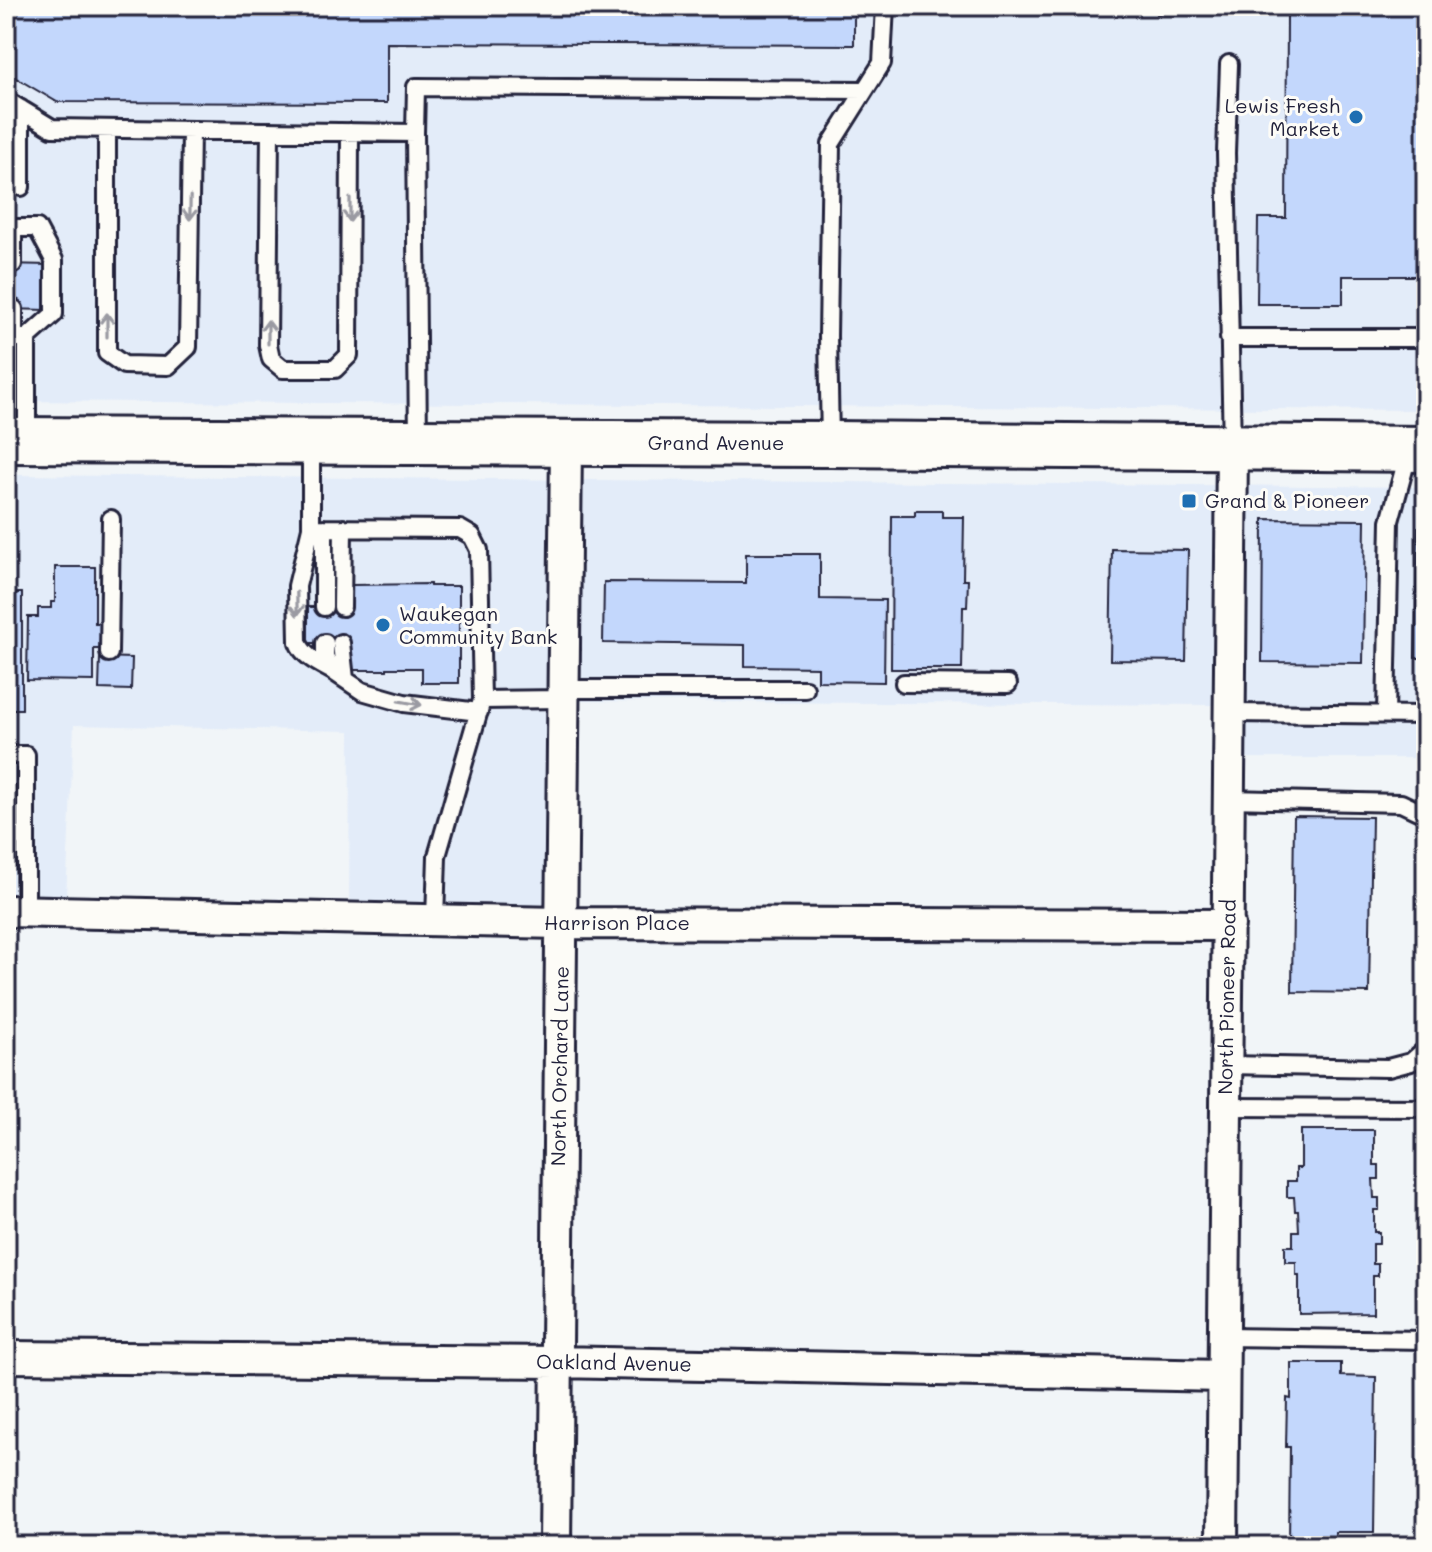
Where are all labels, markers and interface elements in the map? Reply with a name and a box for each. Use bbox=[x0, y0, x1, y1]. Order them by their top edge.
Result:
place label: Lewis Fresh Market bbox=[1225, 92, 1340, 141]
marker: Lewis Fresh Market bbox=[1347, 108, 1365, 126]
one-way arrow bbox=[183, 194, 198, 221]
one-way arrow bbox=[342, 196, 358, 223]
one-way arrow bbox=[99, 312, 115, 339]
one-way arrow bbox=[260, 319, 276, 346]
street label: Grand Avenue bbox=[648, 429, 784, 455]
place label: Grand & Pioneer bbox=[1205, 487, 1369, 513]
marker: Grand & Pioneer bbox=[1180, 492, 1198, 510]
one-way arrow bbox=[289, 590, 305, 617]
place label: Waukegan Community Bank bbox=[399, 600, 557, 649]
marker: Waukegan Community Bank bbox=[374, 616, 392, 634]
one-way arrow bbox=[396, 696, 422, 711]
street label: North Pioneer Road bbox=[1211, 899, 1241, 1095]
street label: Harrison Place bbox=[544, 909, 690, 935]
street label: North Orchard Lane bbox=[544, 966, 574, 1166]
street label: Oakland Avenue bbox=[536, 1348, 692, 1376]

